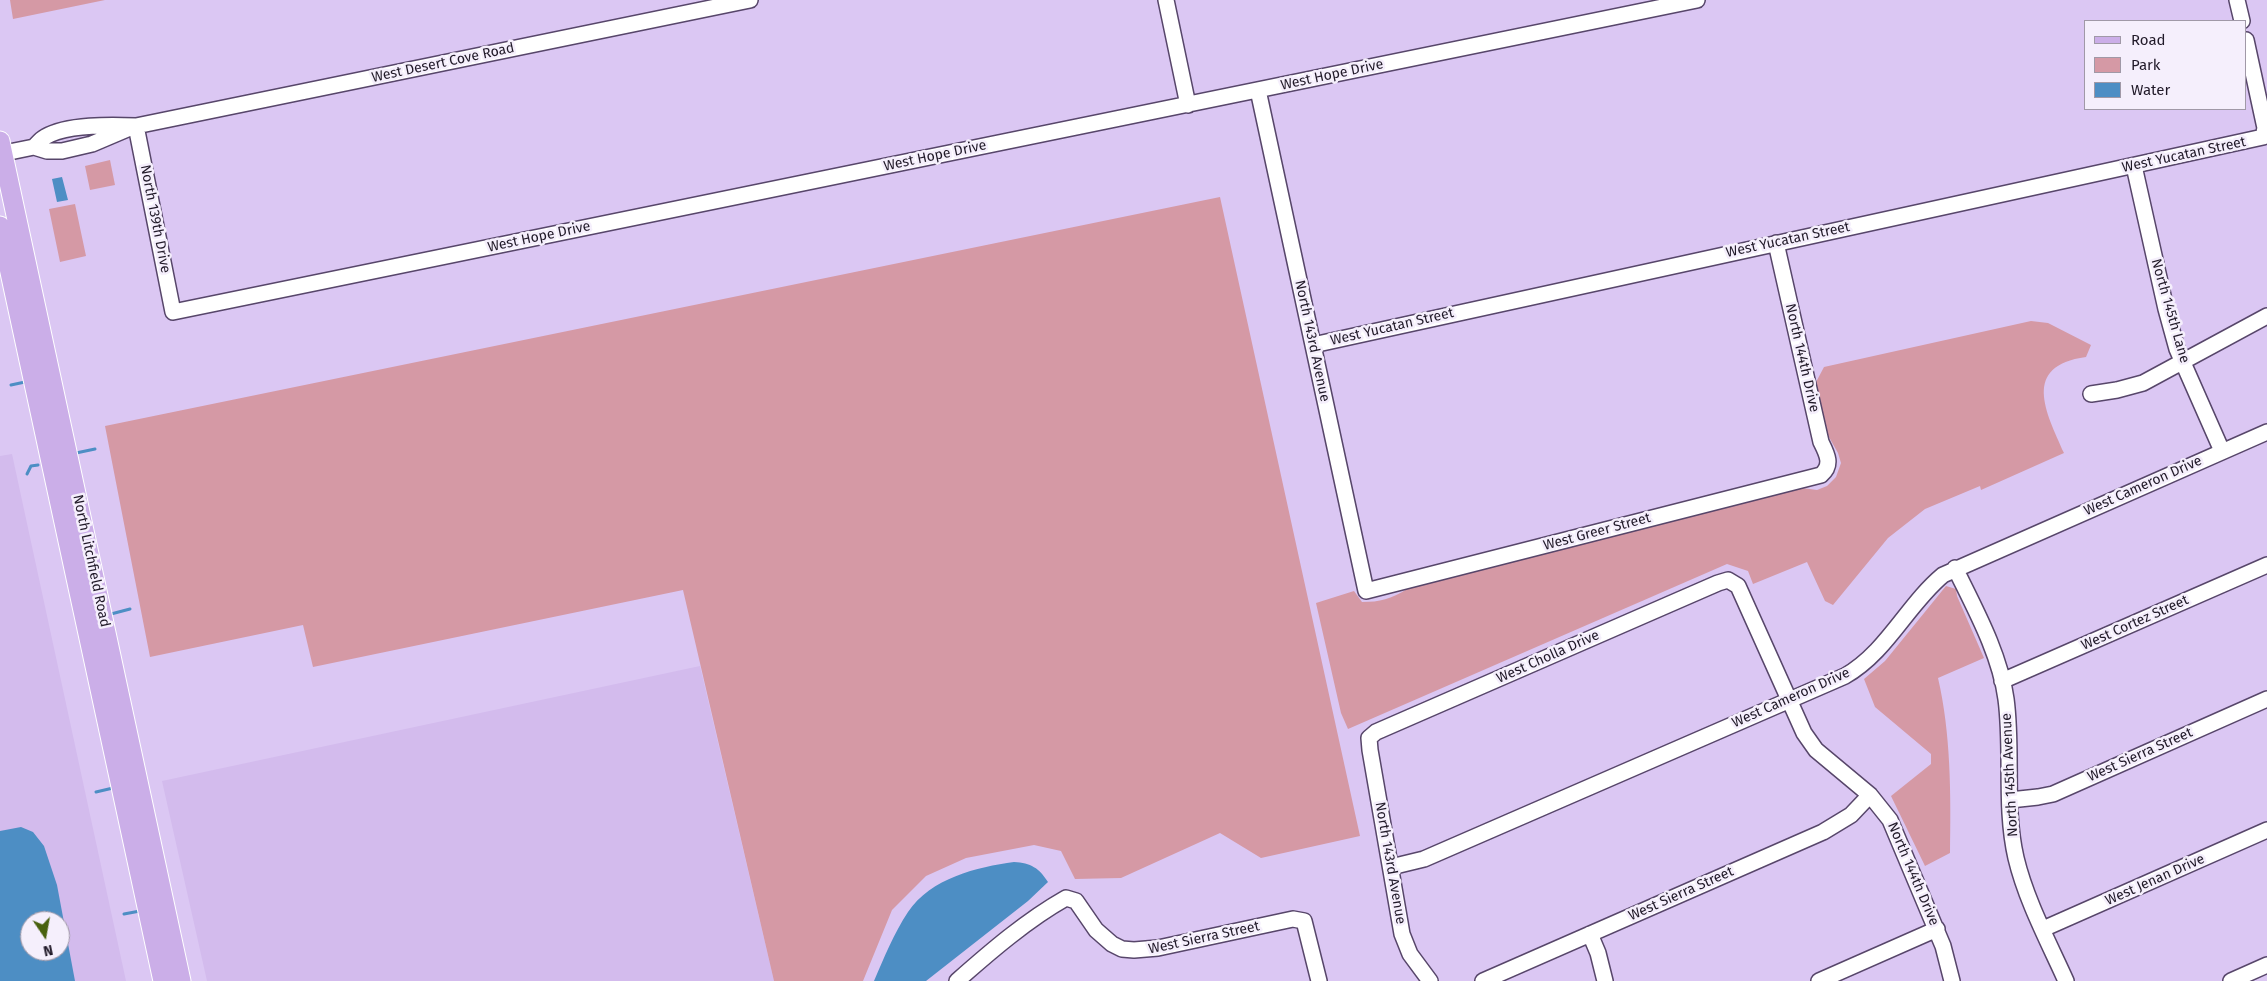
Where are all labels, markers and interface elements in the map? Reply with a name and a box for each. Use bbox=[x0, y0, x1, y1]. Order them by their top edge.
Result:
legend bbox=[2084, 20, 2247, 110]
text: Road bbox=[2131, 31, 2166, 49]
street label: West Desert Cove Road bbox=[370, 40, 516, 86]
street label: West Hope Drive bbox=[1279, 56, 1385, 94]
text: Park bbox=[2131, 56, 2161, 74]
text: Water bbox=[2131, 81, 2170, 99]
street label: West Yucatan Street bbox=[2121, 134, 2247, 176]
street label: West Hope Drive bbox=[882, 137, 988, 175]
street label: North 139th Drive bbox=[136, 163, 174, 275]
street label: West Hope Drive bbox=[486, 218, 592, 256]
street label: West Yucatan Street bbox=[1725, 219, 1851, 261]
street label: North 145th Lane bbox=[2147, 257, 2193, 365]
street label: North 143rd Avenue bbox=[1291, 279, 1333, 403]
street label: North 144th Drive bbox=[1781, 302, 1823, 414]
street label: West Yucatan Street bbox=[1329, 305, 1455, 349]
street label: West Cameron Drive bbox=[2081, 452, 2205, 520]
street label: North Litchfield Road bbox=[69, 493, 113, 629]
street label: West Greer Street bbox=[1541, 510, 1653, 554]
street label: West Cortez Street bbox=[2079, 592, 2191, 654]
street label: West Cholla Drive bbox=[1494, 627, 1602, 687]
street label: West Cameron Drive bbox=[1729, 664, 1853, 732]
street label: North 145th Avenue bbox=[1998, 713, 2022, 837]
street label: West Sierra Street bbox=[2085, 724, 2195, 786]
street label: North 143rd Avenue bbox=[1371, 801, 1409, 925]
street label: North 144th Drive bbox=[1884, 820, 1942, 928]
street label: West Jenan Drive bbox=[2103, 851, 2207, 909]
street label: West Sierra Street bbox=[1626, 863, 1736, 925]
north arrow bbox=[20, 911, 70, 961]
street label: West Sierra Street bbox=[1147, 918, 1261, 958]
text: N bbox=[42, 941, 54, 959]

